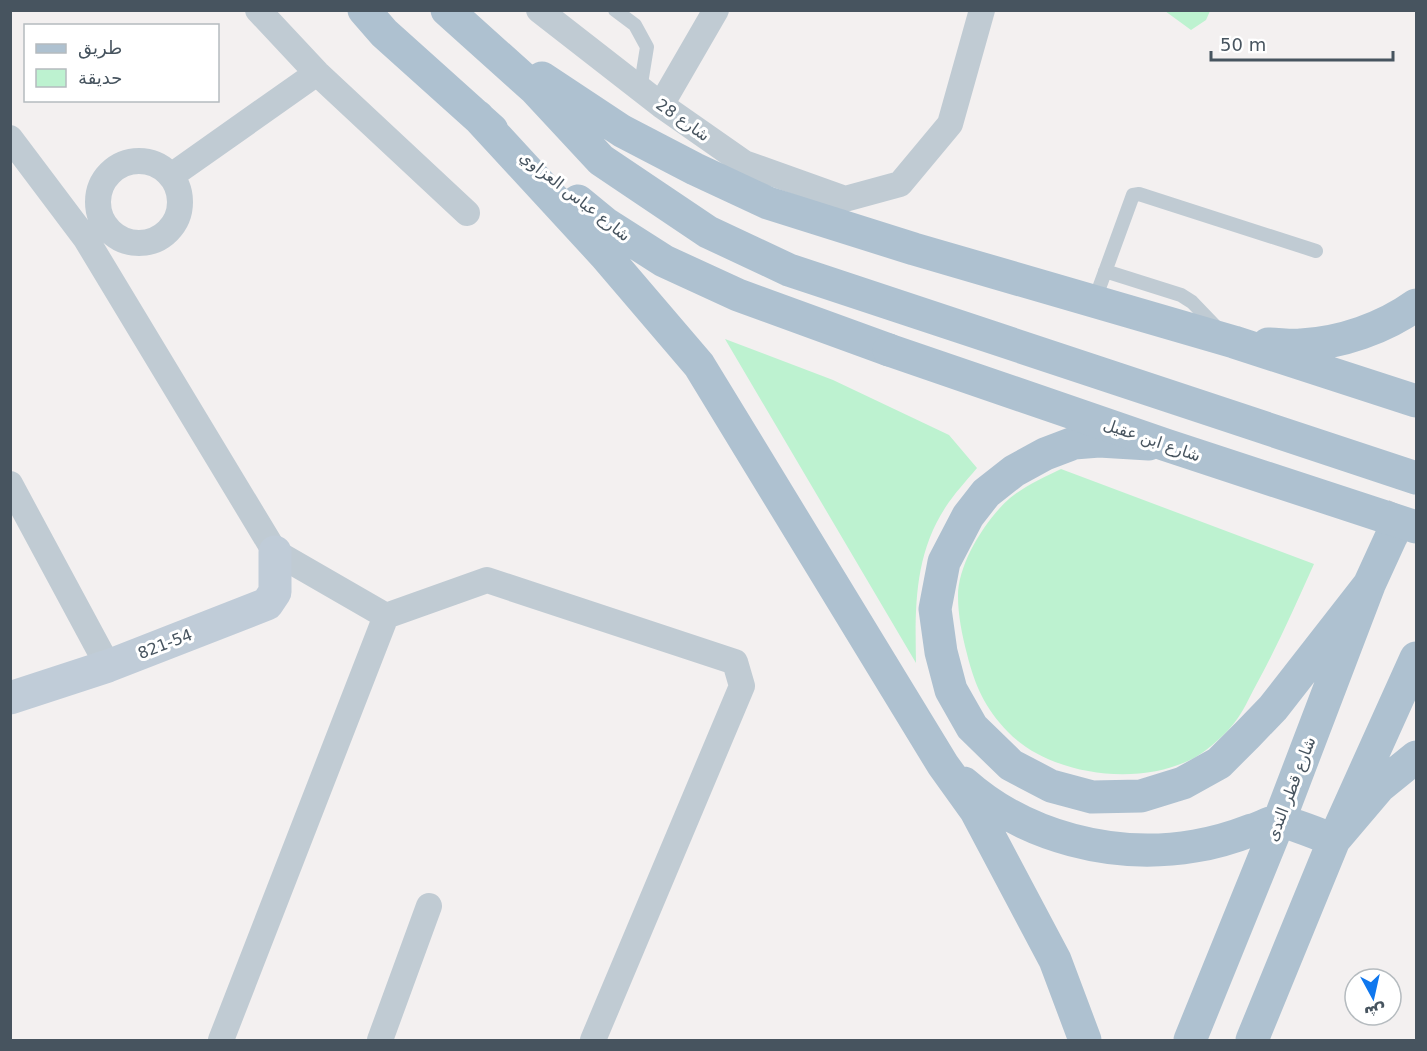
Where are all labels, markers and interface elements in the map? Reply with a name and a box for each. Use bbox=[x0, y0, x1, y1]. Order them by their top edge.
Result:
legend bbox=[24, 24, 219, 102]
scale bar bbox=[1211, 24, 1392, 62]
text: 50 m bbox=[1220, 34, 1266, 55]
text: طريق bbox=[78, 37, 122, 59]
text: حديقة bbox=[78, 67, 122, 88]
street label: شارع 28 bbox=[652, 95, 713, 146]
street label: شارع عباس العزاوي bbox=[515, 147, 634, 246]
street label: شارع ابن عقيل bbox=[1101, 415, 1203, 466]
street label: 821-54 bbox=[135, 625, 195, 663]
street label: شارع قطر الندى bbox=[1262, 734, 1321, 844]
north arrow bbox=[1343, 967, 1403, 1027]
text: ش bbox=[1363, 1000, 1387, 1022]

